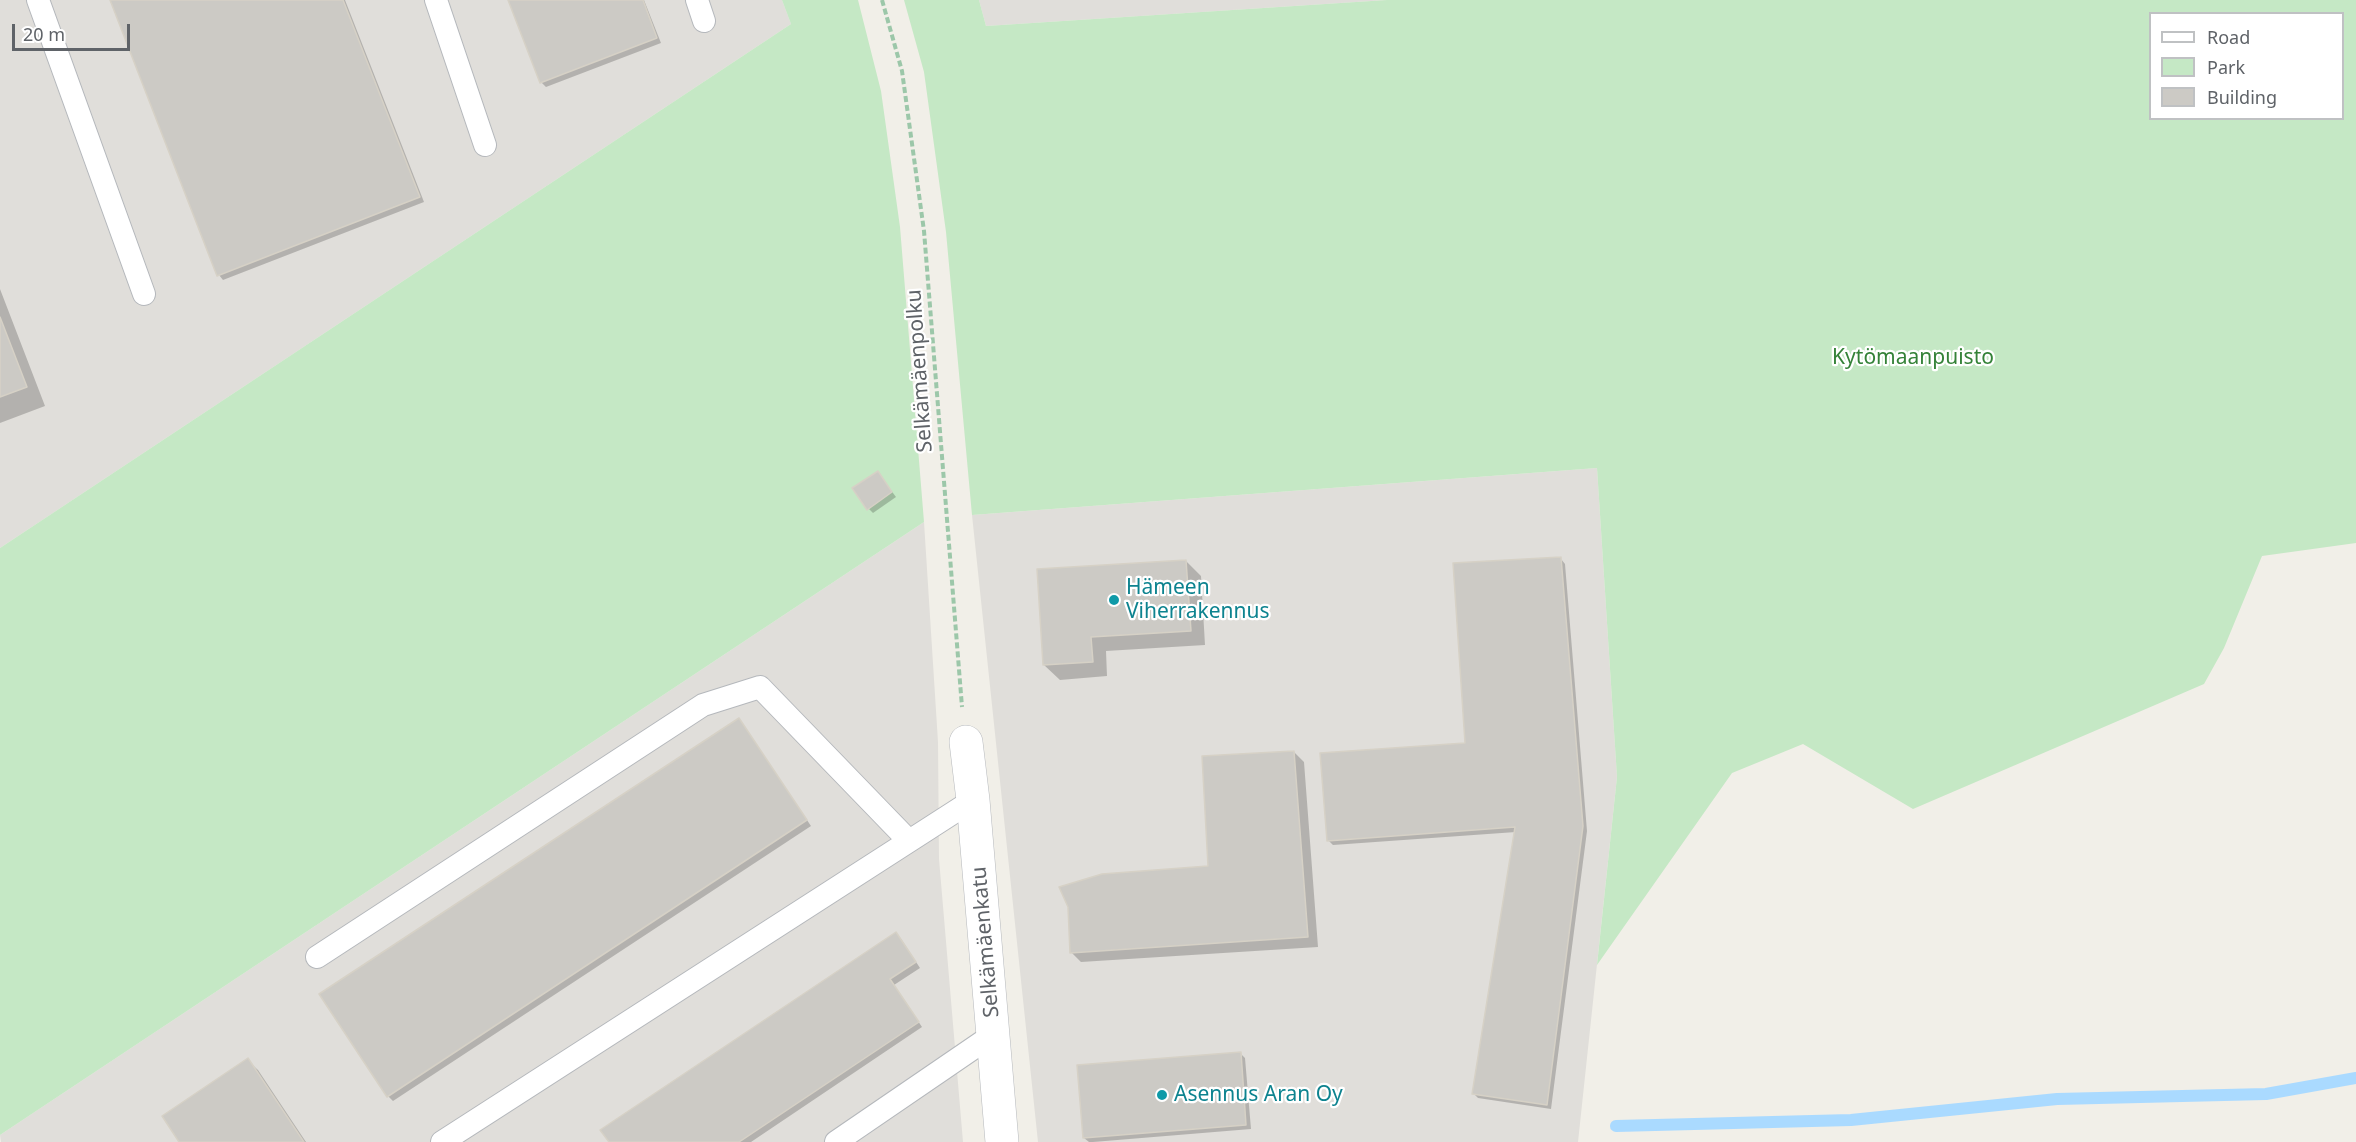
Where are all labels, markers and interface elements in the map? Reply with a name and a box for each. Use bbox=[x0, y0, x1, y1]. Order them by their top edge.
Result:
scale bar bbox=[15, 12, 134, 50]
legend bbox=[2149, 12, 2344, 120]
text: 20 m bbox=[23, 22, 65, 46]
text: Road bbox=[2207, 25, 2250, 49]
text: Park bbox=[2207, 55, 2245, 79]
text: Building bbox=[2207, 85, 2277, 109]
street label: Selkämäenpolku bbox=[902, 289, 938, 453]
park label: Kytömaanpuisto bbox=[1832, 345, 1994, 371]
place label: Hämeen Viherrakennus bbox=[1126, 575, 1270, 625]
marker: Hämeen Viherrakennus bbox=[1107, 593, 1121, 607]
street label: Selkämäenkatu bbox=[967, 865, 1005, 1019]
place label: Asennus Aran Oy bbox=[1174, 1082, 1343, 1108]
marker: Asennus Aran Oy bbox=[1155, 1088, 1169, 1102]

